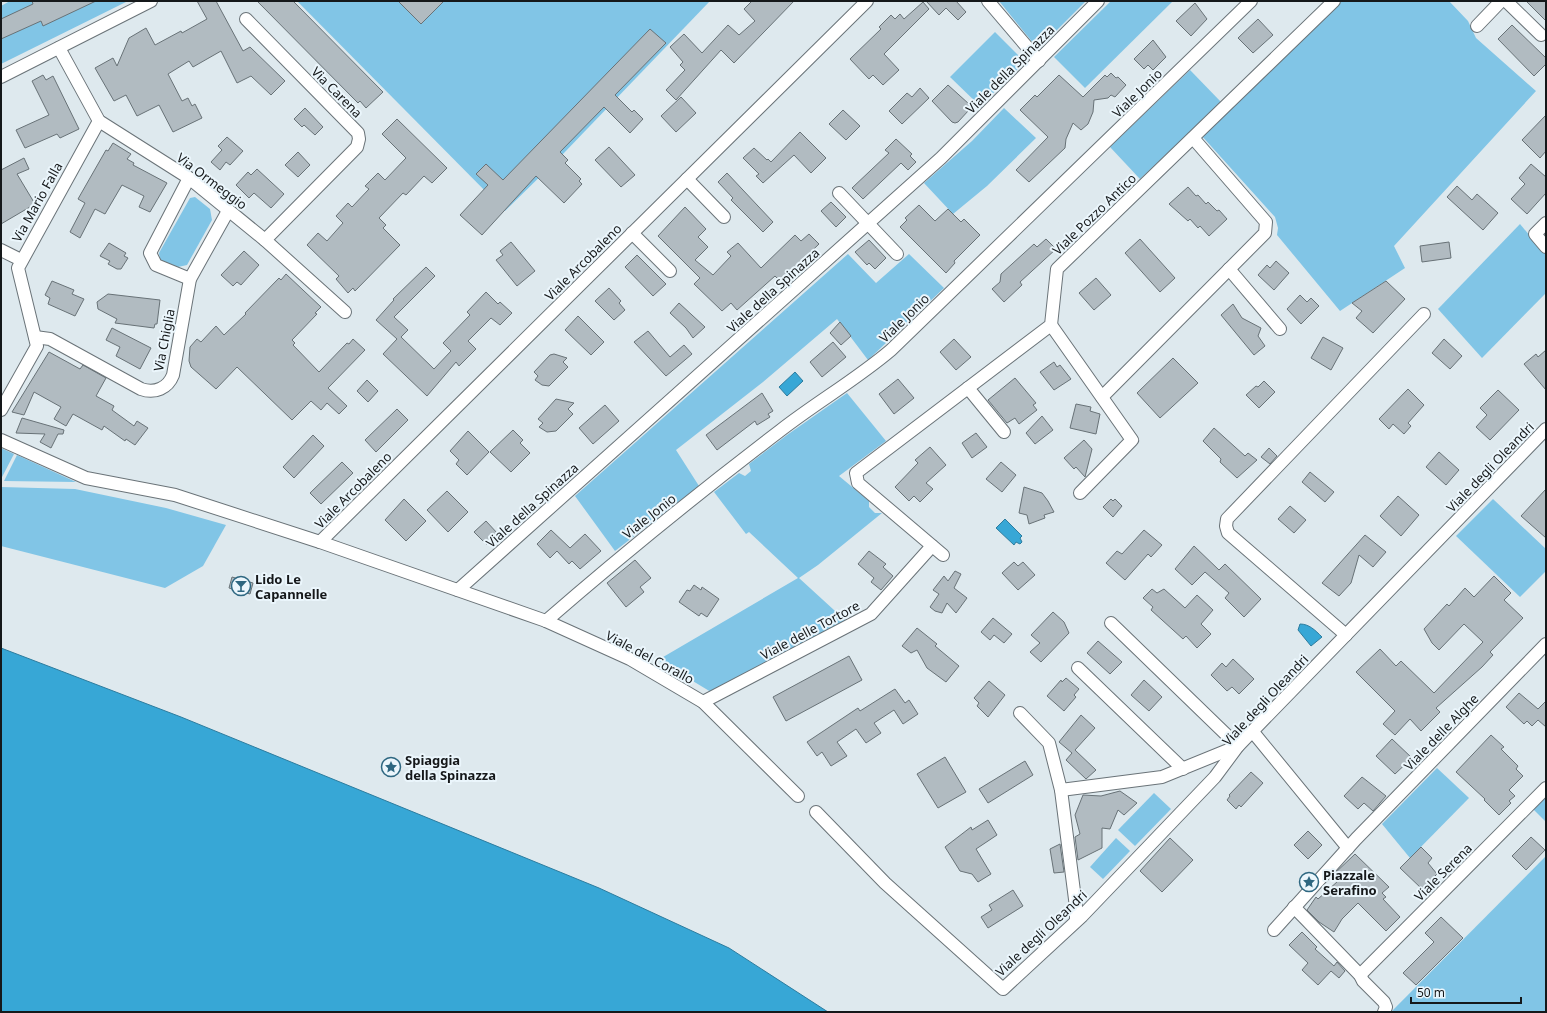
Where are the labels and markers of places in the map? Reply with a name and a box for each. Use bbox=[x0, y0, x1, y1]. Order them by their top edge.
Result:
place label: Lido Le Capannelle bbox=[255, 570, 328, 603]
bar icon: Lido Le Capannelle bbox=[230, 575, 252, 597]
place label: Spiaggia della Spinazza bbox=[405, 751, 496, 784]
place icon: Spiaggia della Spinazza bbox=[380, 756, 402, 778]
place label: Piazzale Serafino bbox=[1323, 866, 1377, 899]
place icon: Piazzale Serafino bbox=[1298, 871, 1320, 893]

